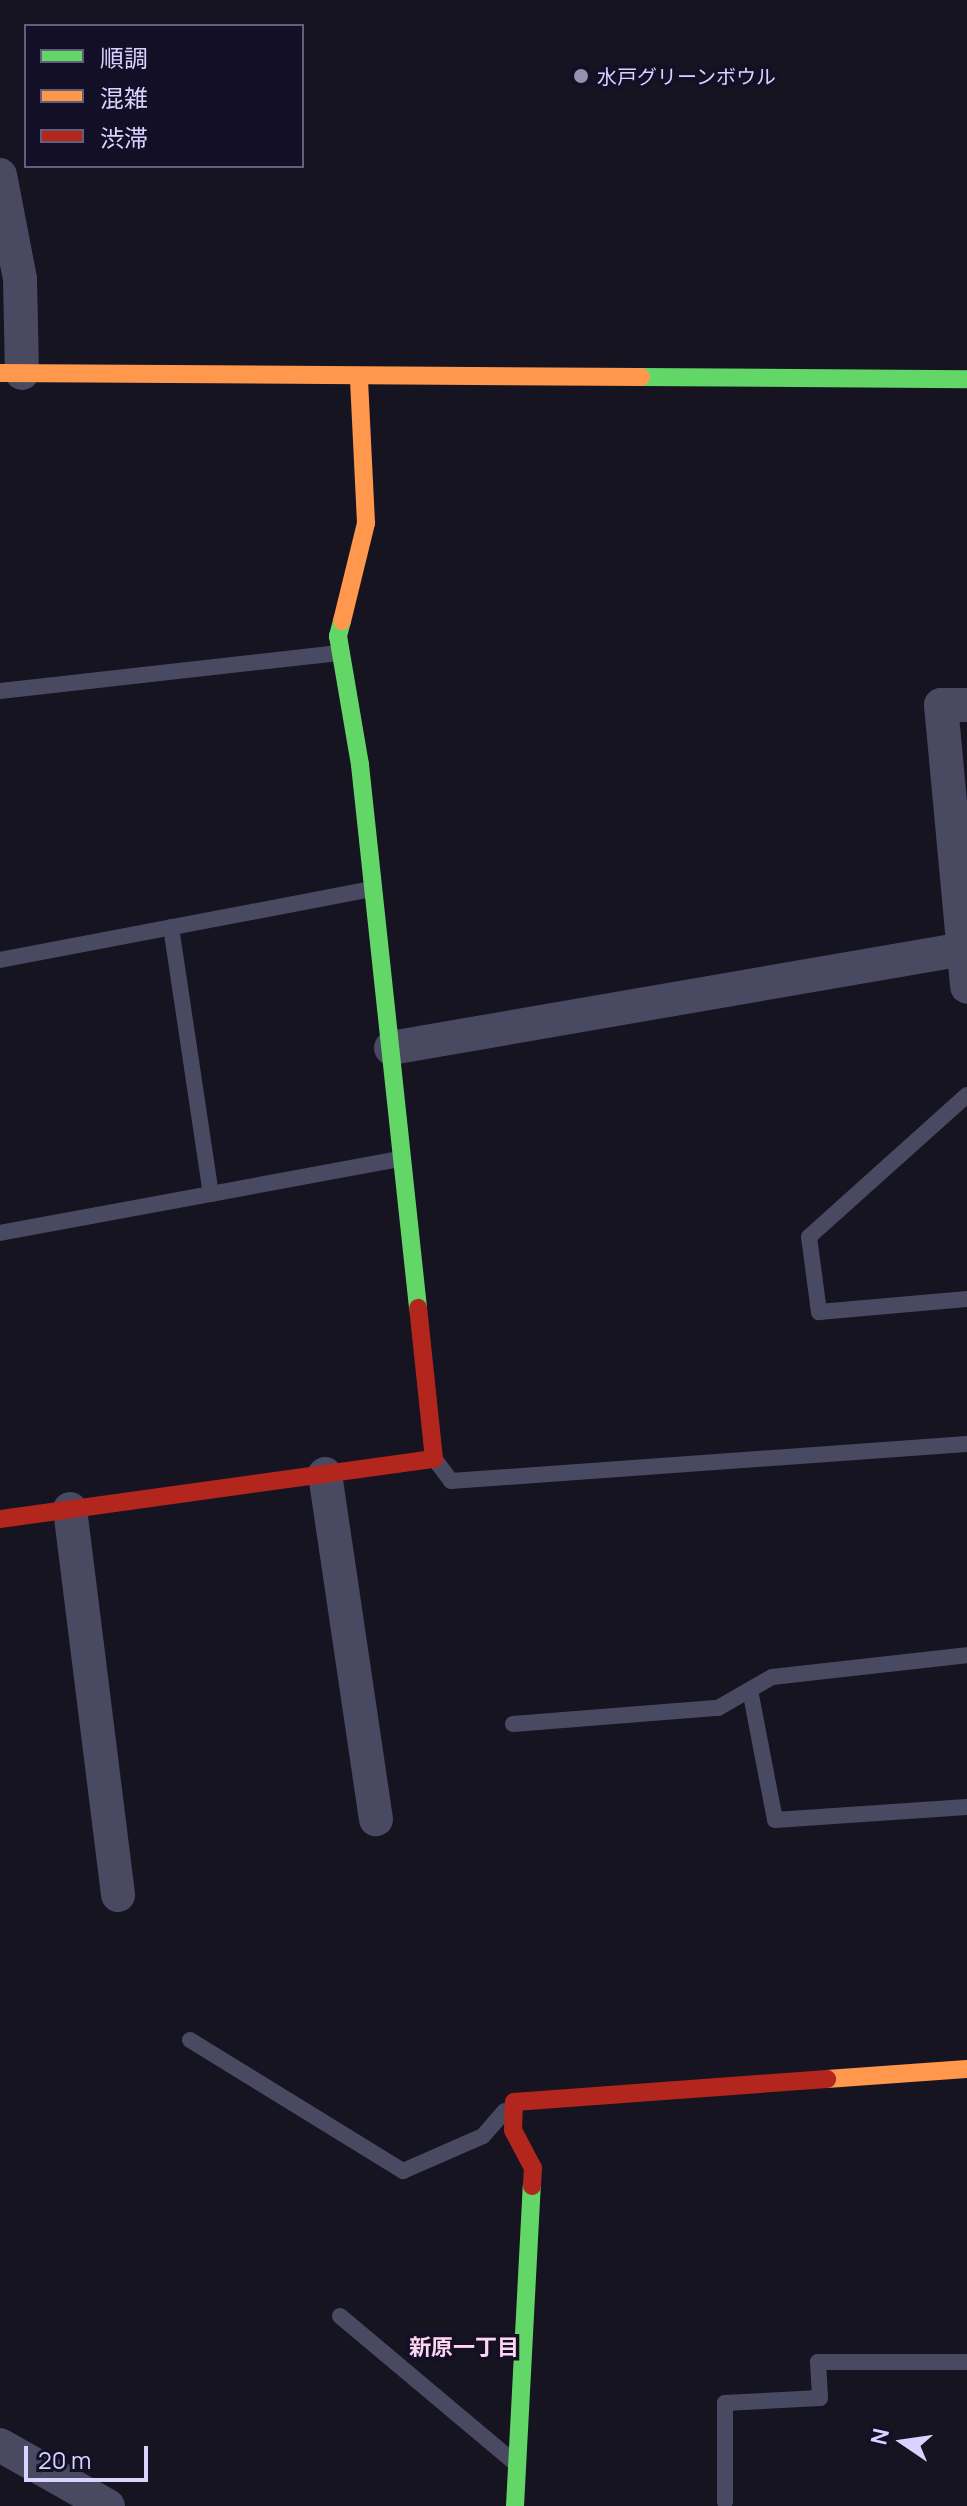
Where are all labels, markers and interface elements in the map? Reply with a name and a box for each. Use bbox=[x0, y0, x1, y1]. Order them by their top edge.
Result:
legend bbox=[24, 24, 304, 168]
text: 順調 bbox=[100, 41, 148, 74]
place label: 水戸グリーンボウル bbox=[597, 64, 777, 88]
marker: 水戸グリーンボウル bbox=[572, 67, 590, 85]
text: 混雑 bbox=[100, 81, 148, 114]
text: 渋滞 bbox=[100, 121, 148, 154]
district label: 新原一丁目 bbox=[409, 2335, 519, 2361]
north arrow bbox=[863, 2402, 943, 2482]
text: N bbox=[863, 2426, 896, 2448]
scale bar bbox=[28, 2430, 152, 2480]
text: 20 m bbox=[38, 2443, 91, 2476]

